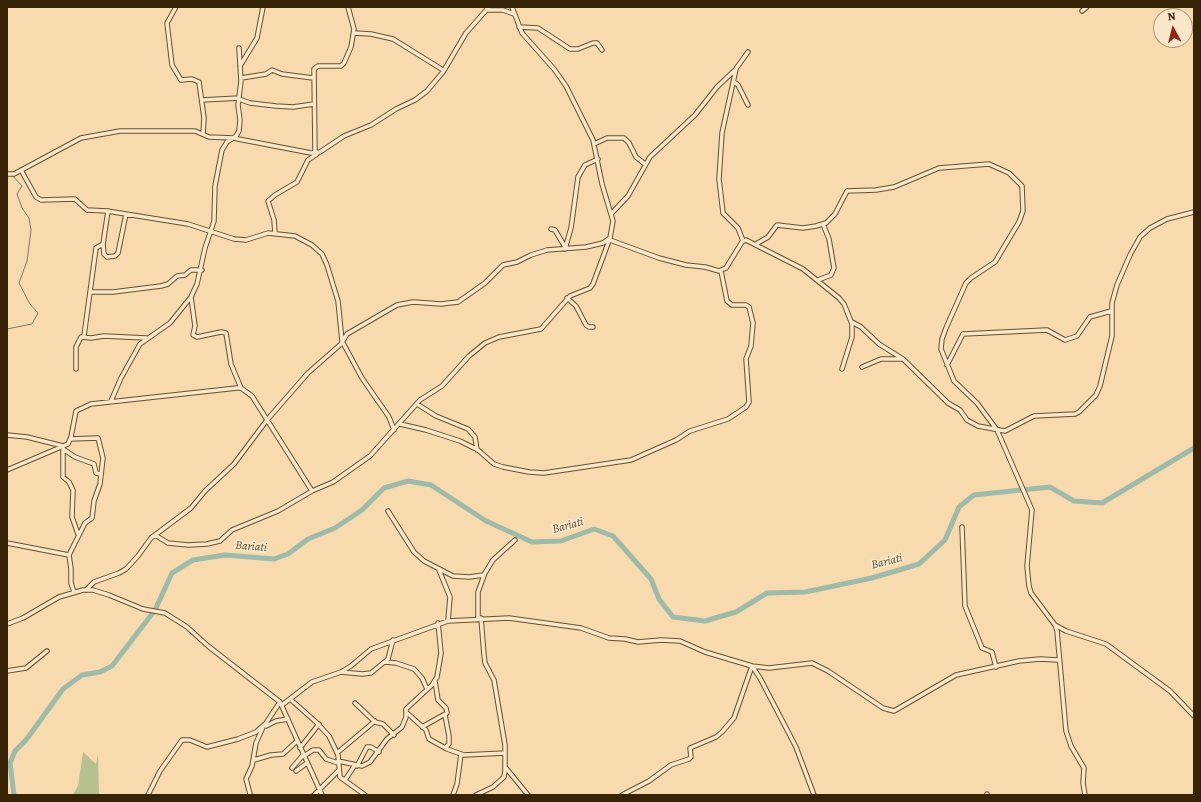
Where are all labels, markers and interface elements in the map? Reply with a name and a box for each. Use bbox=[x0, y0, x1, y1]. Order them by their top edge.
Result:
north arrow bbox=[1153, 8, 1193, 48]
text: N bbox=[1167, 9, 1176, 25]
water label: Bariati bbox=[551, 515, 585, 537]
water label: Bariati bbox=[235, 538, 267, 556]
water label: Bariati bbox=[870, 551, 904, 573]

